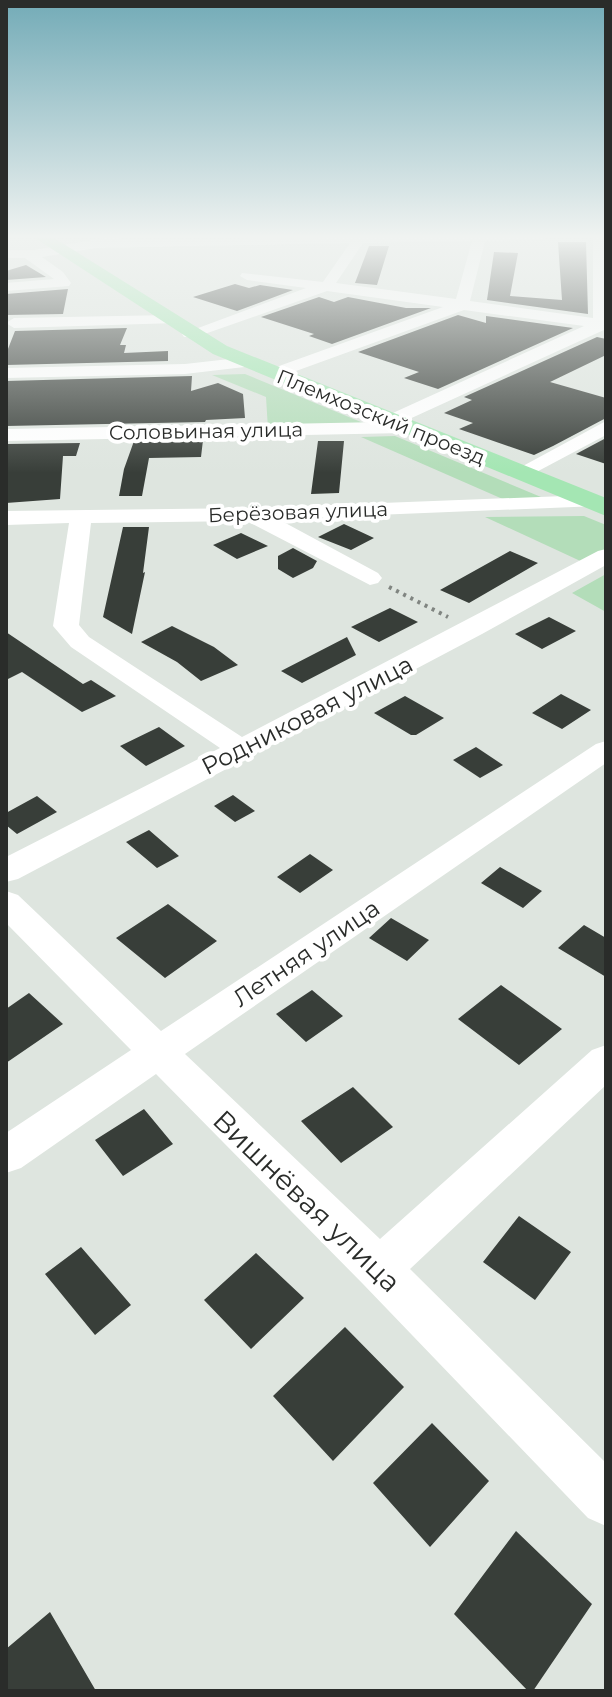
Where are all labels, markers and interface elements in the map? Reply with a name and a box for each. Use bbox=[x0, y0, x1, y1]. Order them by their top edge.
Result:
street label: Племхозский проезд bbox=[273, 364, 489, 470]
street label: Соловьиная улица bbox=[109, 417, 303, 445]
street label: Берёзовая улица bbox=[208, 497, 388, 527]
street label: Родниковая улица bbox=[196, 649, 418, 781]
street label: Летняя улица bbox=[227, 893, 385, 1013]
street label: Вишнёвая улица bbox=[206, 1103, 408, 1299]

